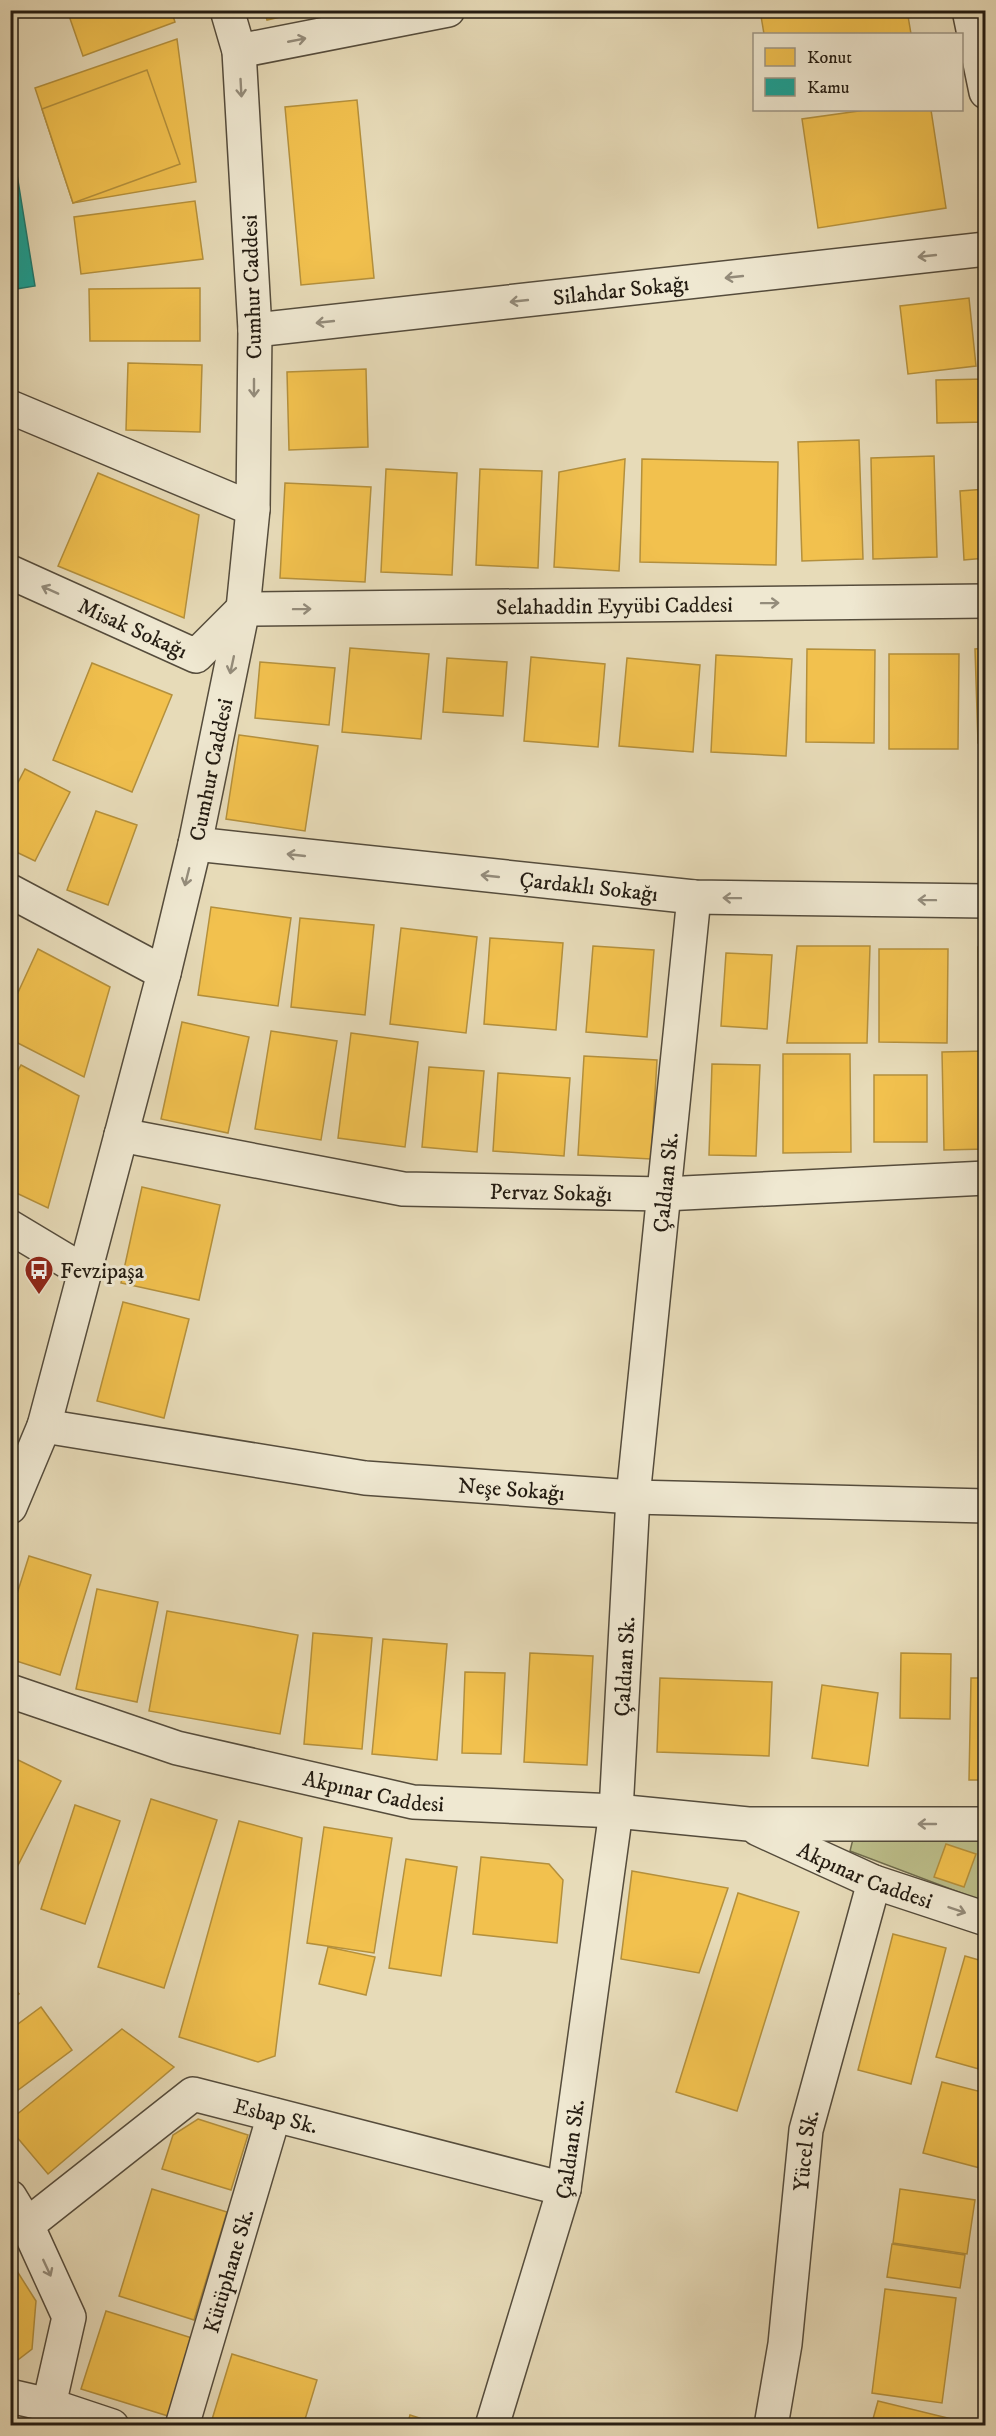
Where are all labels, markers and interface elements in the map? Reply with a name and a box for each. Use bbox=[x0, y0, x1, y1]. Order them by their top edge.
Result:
legend bbox=[753, 33, 963, 111]
one-way arrow bbox=[286, 34, 306, 45]
text: Konut bbox=[807, 47, 852, 69]
text: Kamu bbox=[807, 77, 850, 99]
one-way arrow bbox=[236, 78, 247, 98]
street label: Cumhur Caddesi bbox=[236, 214, 269, 360]
one-way arrow bbox=[918, 251, 938, 262]
street label: Silahdar Sokağı bbox=[551, 270, 690, 312]
one-way arrow bbox=[724, 272, 744, 283]
one-way arrow bbox=[509, 295, 529, 306]
one-way arrow bbox=[316, 317, 335, 328]
one-way arrow bbox=[248, 377, 260, 397]
one-way arrow bbox=[42, 584, 60, 595]
street label: Selahaddin Eyyübi Caddesi bbox=[496, 592, 733, 621]
street label: Misak Sokağı bbox=[74, 593, 191, 665]
one-way arrow bbox=[759, 597, 779, 609]
one-way arrow bbox=[291, 603, 311, 614]
one-way arrow bbox=[226, 655, 237, 674]
street label: Cumhur Caddesi bbox=[184, 696, 239, 844]
one-way arrow bbox=[287, 849, 307, 860]
one-way arrow bbox=[181, 867, 193, 886]
street label: Çardaklı Sokağı bbox=[518, 867, 659, 908]
one-way arrow bbox=[481, 870, 500, 881]
one-way arrow bbox=[723, 892, 743, 904]
one-way arrow bbox=[918, 894, 938, 906]
street label: Çaldıan Sk. bbox=[648, 1131, 685, 1234]
street label: Pervaz Sokağı bbox=[489, 1179, 612, 1208]
bus stop icon: Fevzipaşa bbox=[23, 1254, 55, 1296]
place label: Fevzipaşa bbox=[60, 1258, 145, 1285]
street label: Neşe Sokağı bbox=[457, 1473, 566, 1507]
street label: Çaldıan Sk. bbox=[609, 1616, 642, 1717]
street label: Akpınar Caddesi bbox=[300, 1765, 445, 1818]
one-way arrow bbox=[918, 1818, 938, 1830]
street label: Akpınar Caddesi bbox=[793, 1837, 936, 1915]
one-way arrow bbox=[947, 1905, 966, 1916]
street label: Esbap Sk. bbox=[230, 2093, 321, 2140]
street label: Çaldıan Sk. bbox=[550, 2098, 591, 2203]
street label: Yücel Sk. bbox=[788, 2107, 826, 2192]
street label: Kütüphane Sk. bbox=[198, 2206, 261, 2336]
one-way arrow bbox=[41, 2258, 53, 2276]

